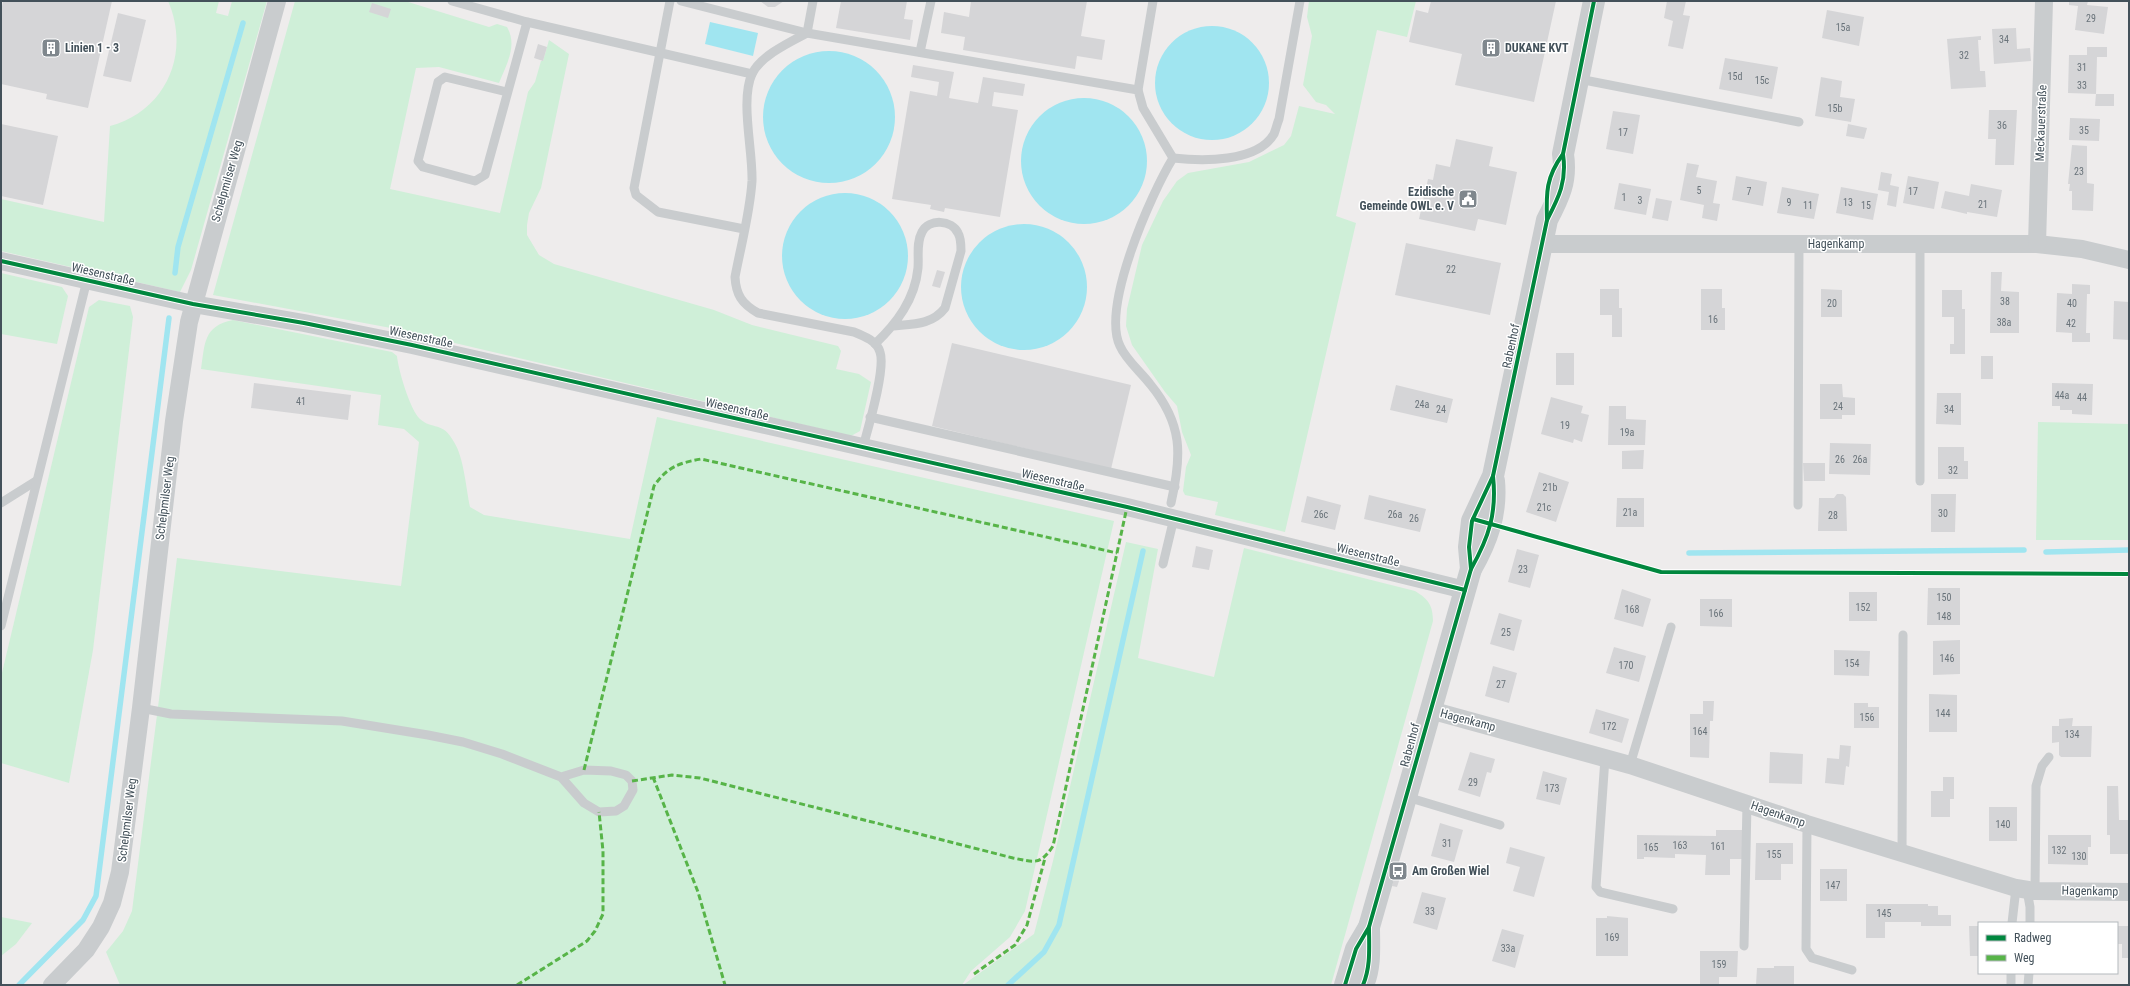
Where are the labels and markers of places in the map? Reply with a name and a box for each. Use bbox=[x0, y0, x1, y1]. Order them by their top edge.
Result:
building icon: Linien 1 - 3 bbox=[40, 37, 62, 59]
building icon: DUKANE KVT bbox=[1480, 37, 1502, 59]
place label: Linien 1 - 3 bbox=[65, 41, 119, 55]
place label: DUKANE KVT bbox=[1505, 41, 1569, 55]
place label: Ezidische Gemeinde OWL e. V bbox=[1360, 185, 1454, 213]
public building icon: Ezidische Gemeinde OWL e. V bbox=[1457, 188, 1479, 210]
bus stop icon: Am Großen Wiel bbox=[1387, 860, 1409, 882]
place label: Am Großen Wiel bbox=[1412, 864, 1489, 878]

